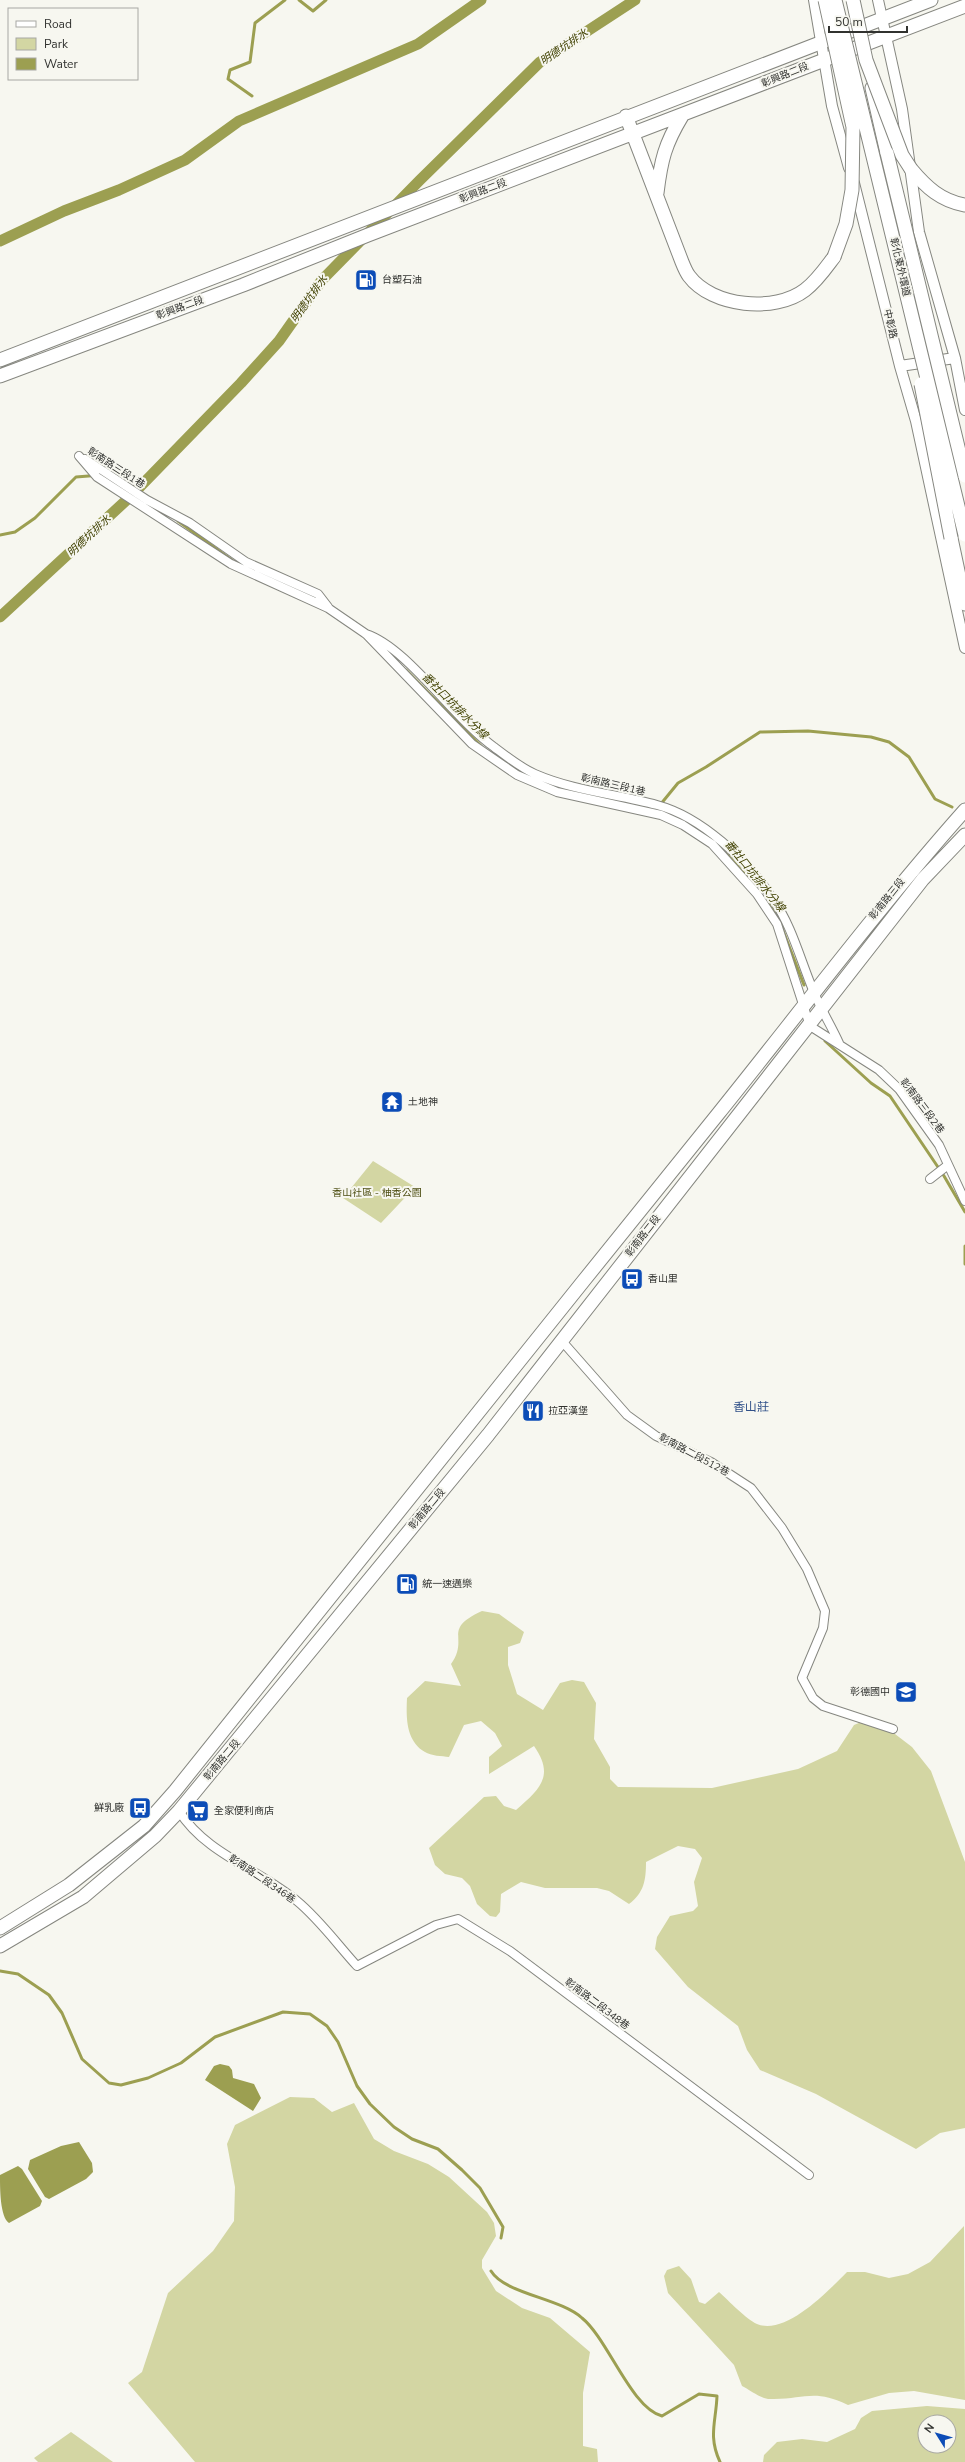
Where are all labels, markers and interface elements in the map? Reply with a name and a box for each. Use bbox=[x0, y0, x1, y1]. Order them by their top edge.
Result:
legend bbox=[8, 8, 138, 80]
scale bar bbox=[829, 8, 907, 34]
text: 50 m bbox=[835, 14, 863, 30]
text: Road bbox=[44, 16, 72, 32]
water label: 明德坑排水 bbox=[537, 25, 592, 69]
text: Park bbox=[44, 36, 69, 52]
text: Water bbox=[44, 56, 78, 72]
street label: 彰興路二段 bbox=[759, 59, 811, 91]
street label: 彰興路二段 bbox=[457, 176, 509, 206]
street label: 彰化東外環道 bbox=[886, 236, 914, 298]
fuel station icon: 台塑石油 bbox=[353, 267, 379, 293]
water label: 明德坑排水 bbox=[287, 272, 332, 326]
place label: 台塑石油 bbox=[382, 273, 422, 287]
street label: 彰興路二段 bbox=[154, 293, 206, 323]
street label: 中彰路 bbox=[880, 308, 900, 340]
street label: 彰南路三段1巷 bbox=[85, 444, 147, 492]
water label: 明德坑排水 bbox=[64, 511, 115, 560]
water label: 番社口坑排水分線 bbox=[419, 670, 493, 744]
street label: 彰南路三段1巷 bbox=[579, 771, 647, 799]
water label: 番社口坑排水分線 bbox=[721, 837, 790, 916]
street label: 彰南路三段 bbox=[866, 875, 908, 923]
street label: 彰南路三段2巷 bbox=[897, 1075, 947, 1137]
temple icon: 土地神 bbox=[379, 1089, 405, 1115]
place label: 土地神 bbox=[408, 1095, 438, 1109]
park label: 香山社區 - 柚香公園 bbox=[332, 1186, 422, 1200]
street label: 彰南路二段 bbox=[622, 1212, 664, 1260]
bus stop icon: 香山里 bbox=[619, 1266, 645, 1292]
place label: 香山里 bbox=[648, 1272, 678, 1286]
restaurant icon: 拉亞漢堡 bbox=[520, 1398, 546, 1424]
district label: 香山莊 bbox=[733, 1399, 769, 1415]
place label: 拉亞漢堡 bbox=[548, 1404, 588, 1418]
street label: 彰南路二段512巷 bbox=[656, 1431, 732, 1479]
street label: 彰南路二段 bbox=[406, 1485, 448, 1533]
fuel station icon: 統一速邁樂 bbox=[394, 1571, 420, 1597]
place label: 統一速邁樂 bbox=[422, 1577, 472, 1591]
school or university icon: 彰德國中 bbox=[893, 1679, 919, 1705]
place label: 彰德國中 bbox=[850, 1685, 890, 1699]
street label: 彰南路二段 bbox=[201, 1736, 243, 1784]
bus stop icon: 鮮乳廠 bbox=[127, 1795, 153, 1821]
supermarket icon: 全家便利商店 bbox=[185, 1798, 211, 1824]
place label: 鮮乳廠 bbox=[94, 1801, 124, 1815]
place label: 全家便利商店 bbox=[214, 1804, 274, 1818]
street label: 彰南路二段346巷 bbox=[226, 1851, 298, 1907]
street label: 彰南路二段348巷 bbox=[562, 1975, 632, 2033]
north arrow bbox=[917, 2414, 957, 2454]
text: N bbox=[921, 2420, 938, 2436]

